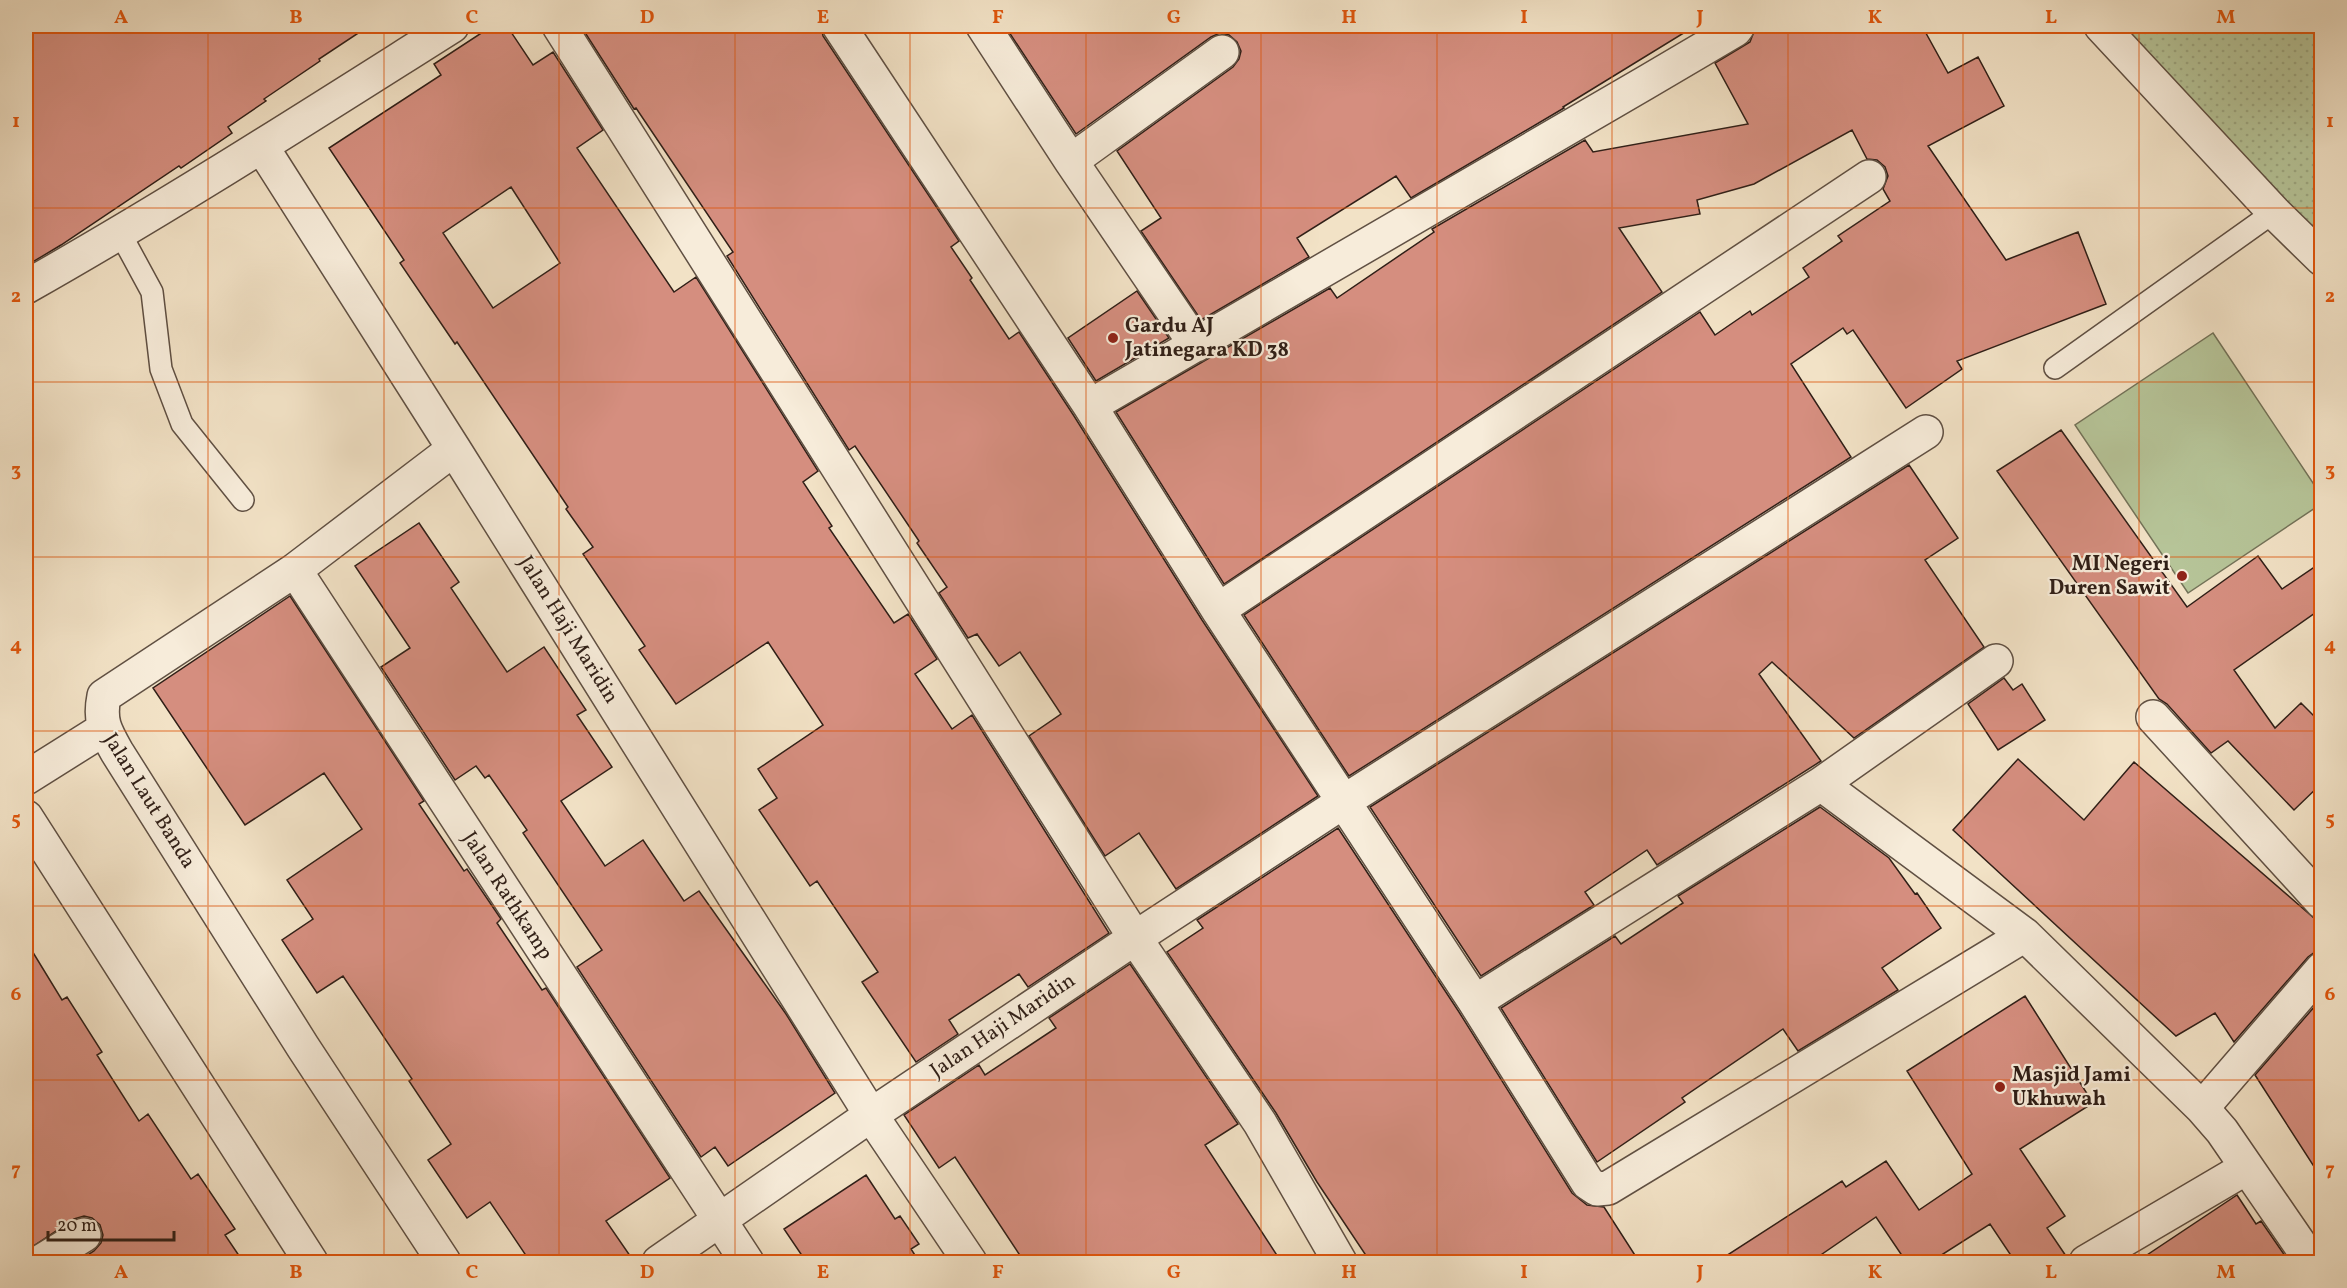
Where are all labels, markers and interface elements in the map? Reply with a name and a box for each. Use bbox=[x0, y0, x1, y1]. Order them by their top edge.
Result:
text: A bbox=[114, 4, 128, 32]
text: B bbox=[289, 4, 303, 32]
text: C bbox=[466, 4, 479, 32]
text: D bbox=[640, 4, 654, 32]
text: E bbox=[817, 4, 829, 32]
text: F bbox=[992, 4, 1004, 32]
text: G bbox=[1167, 4, 1181, 32]
text: H bbox=[1341, 4, 1357, 32]
text: I bbox=[1520, 4, 1528, 32]
text: J bbox=[1695, 4, 1704, 32]
text: K bbox=[1868, 4, 1883, 32]
text: L bbox=[2045, 4, 2057, 32]
text: M bbox=[2216, 4, 2236, 32]
text: 1 bbox=[12, 108, 20, 136]
text: 1 bbox=[2326, 108, 2334, 136]
text: 2 bbox=[11, 283, 21, 311]
text: 2 bbox=[2325, 283, 2335, 311]
place label: Gardu AJ Jatinegara KD 38 bbox=[1124, 312, 1289, 365]
marker: Gardu AJ Jatinegara KD 38 bbox=[1106, 331, 1120, 345]
text: 3 bbox=[11, 457, 21, 485]
text: 3 bbox=[2325, 457, 2335, 485]
street label: Jalan Haji Maridin bbox=[511, 550, 625, 710]
place label: MI Negeri Duren Sawit bbox=[2049, 550, 2170, 603]
marker: MI Negeri Duren Sawit bbox=[2175, 569, 2189, 583]
text: 4 bbox=[10, 632, 22, 660]
text: 4 bbox=[2324, 632, 2336, 660]
street label: Jalan Laut Banda bbox=[96, 728, 202, 874]
text: 5 bbox=[11, 806, 21, 834]
text: 5 bbox=[2325, 806, 2335, 834]
street label: Jalan Rathkamp bbox=[455, 826, 559, 966]
street label: Jalan Haji Maridin bbox=[925, 967, 1081, 1085]
text: 6 bbox=[11, 981, 22, 1009]
text: 6 bbox=[2325, 981, 2336, 1009]
place label: Masjid Jami Ukhuwah bbox=[2012, 1061, 2131, 1114]
marker: Masjid Jami Ukhuwah bbox=[1993, 1080, 2007, 1094]
text: 7 bbox=[11, 1156, 21, 1184]
text: 7 bbox=[2325, 1156, 2335, 1184]
scale bar bbox=[48, 1204, 174, 1242]
text: 20 m bbox=[57, 1214, 97, 1239]
text: A bbox=[114, 1259, 128, 1287]
text: B bbox=[289, 1259, 303, 1287]
text: C bbox=[466, 1259, 479, 1287]
text: D bbox=[640, 1259, 654, 1287]
text: E bbox=[817, 1259, 829, 1287]
text: F bbox=[992, 1259, 1004, 1287]
text: G bbox=[1167, 1259, 1181, 1287]
text: H bbox=[1341, 1259, 1357, 1287]
text: I bbox=[1520, 1259, 1528, 1287]
text: J bbox=[1695, 1259, 1704, 1287]
text: K bbox=[1868, 1259, 1883, 1287]
text: L bbox=[2045, 1259, 2057, 1287]
text: M bbox=[2216, 1259, 2236, 1287]

